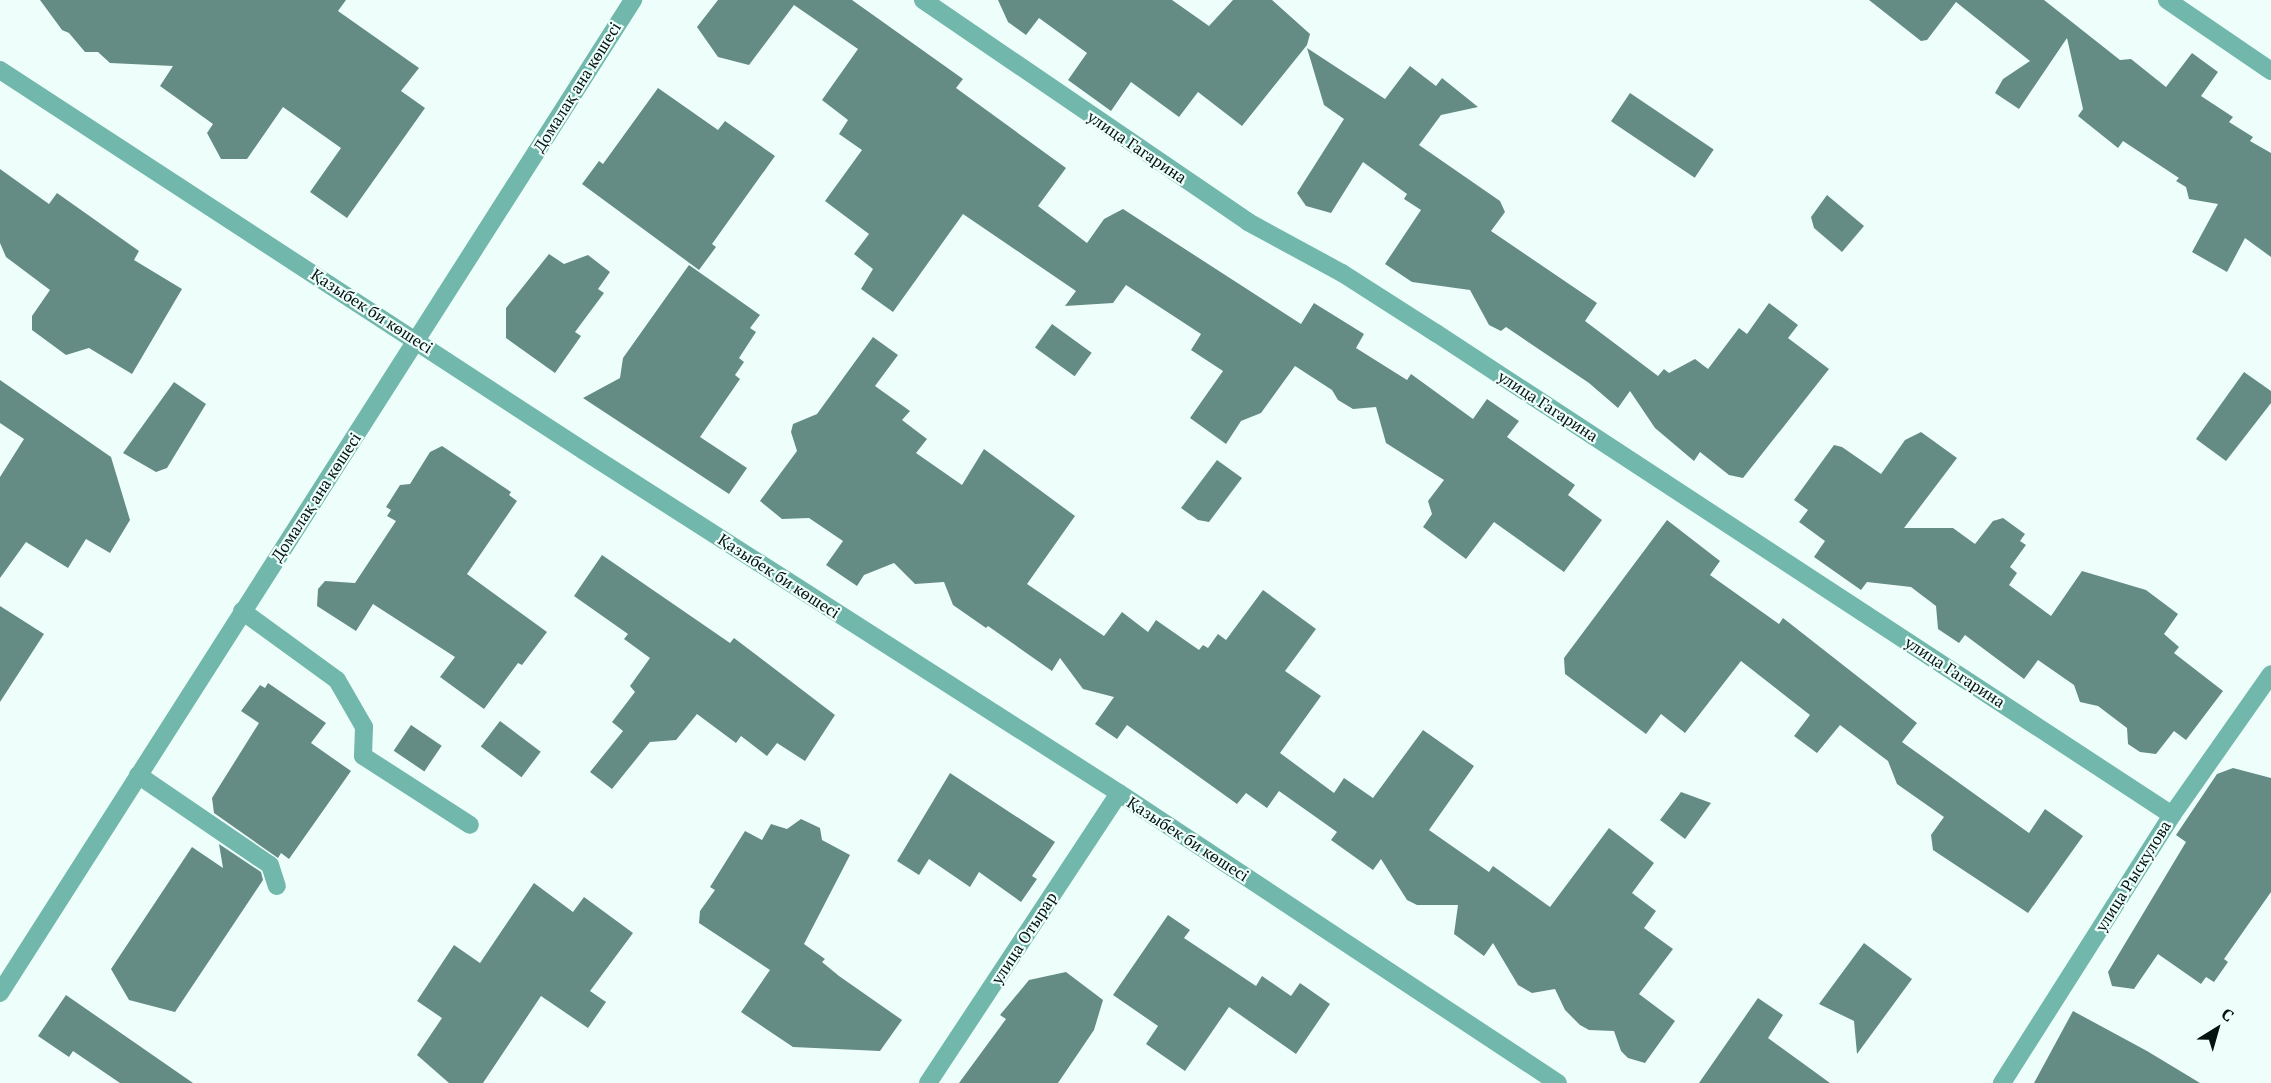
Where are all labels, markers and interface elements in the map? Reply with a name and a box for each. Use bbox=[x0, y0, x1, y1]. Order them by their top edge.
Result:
street label: Домалақ ана көшесі bbox=[529, 18, 625, 156]
street label: улица Гагарина bbox=[1084, 107, 1190, 187]
street label: Қазыбек би көшесі bbox=[308, 265, 436, 357]
street label: улица Гагарина bbox=[1494, 367, 1602, 445]
street label: Домалақ ана көшесі bbox=[267, 429, 365, 565]
street label: Қазыбек би көшесі bbox=[715, 530, 843, 622]
street label: улица Гагарина bbox=[1901, 633, 2009, 711]
street label: Қазыбек би көшесі bbox=[1124, 793, 1252, 885]
street label: улица Рыскулова bbox=[2091, 817, 2175, 935]
street label: улица Отырар bbox=[987, 888, 1061, 988]
north arrow bbox=[2187, 999, 2247, 1059]
text: С bbox=[2217, 1003, 2239, 1027]

